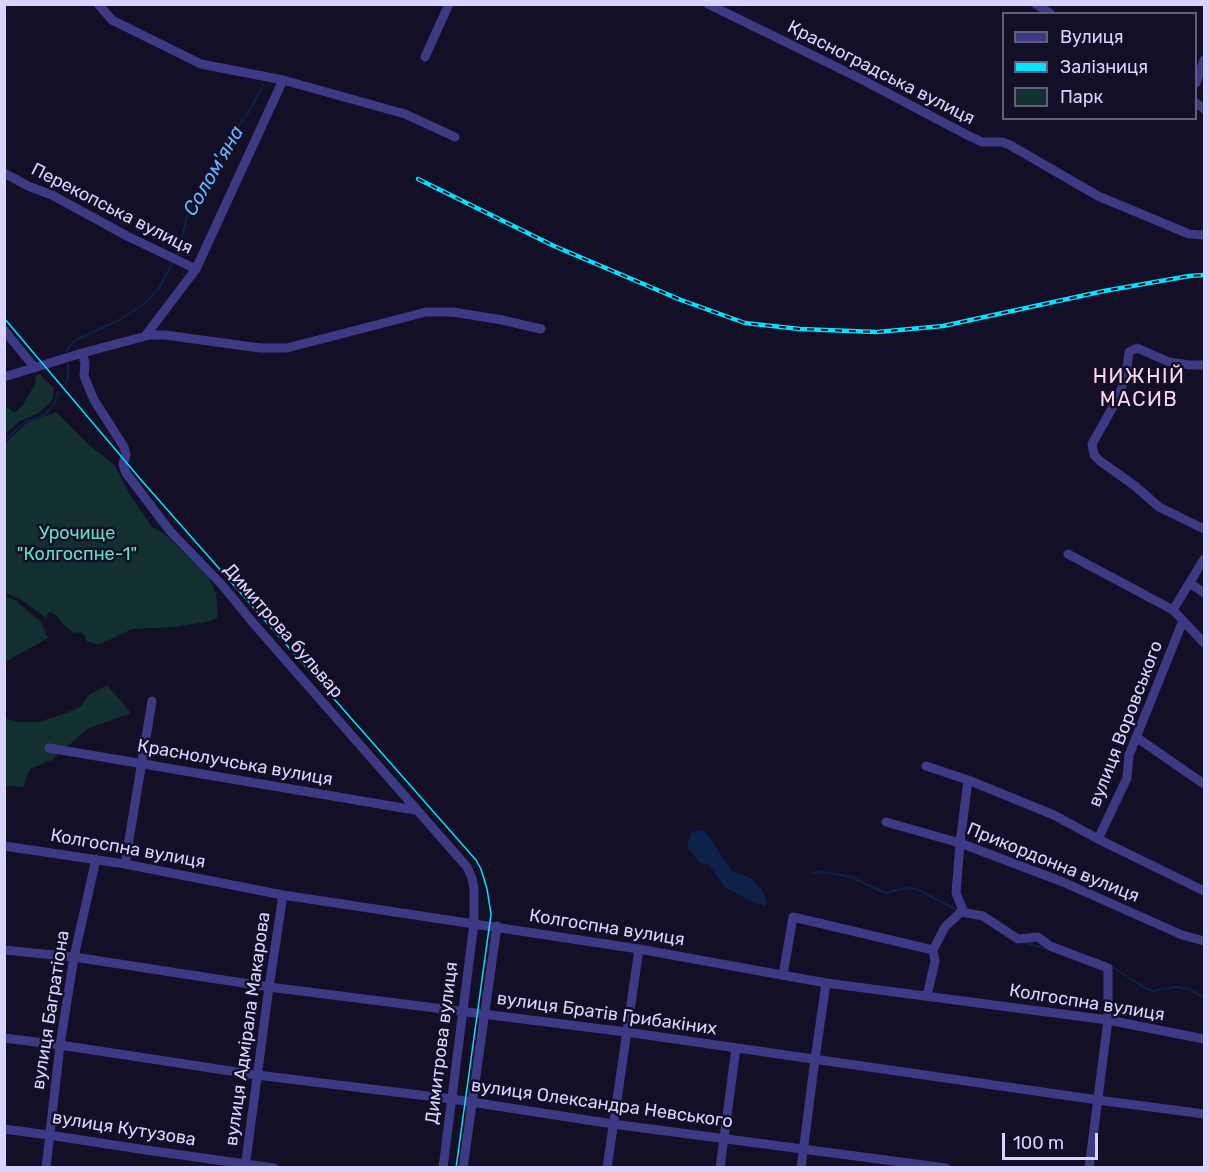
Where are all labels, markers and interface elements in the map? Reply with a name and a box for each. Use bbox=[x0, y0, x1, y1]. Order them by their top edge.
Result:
legend bbox=[1002, 12, 1197, 120]
street label: Красноградська вулиця bbox=[784, 16, 978, 130]
text: Вулиця bbox=[1060, 26, 1124, 48]
text: Залізниця bbox=[1060, 56, 1148, 78]
text: Парк bbox=[1060, 86, 1103, 108]
water label: Солом'яна bbox=[179, 122, 249, 220]
street label: Перекопська вулиця bbox=[28, 159, 196, 259]
district label: НИЖНІЙ МАСИВ bbox=[1093, 365, 1185, 412]
park label: Урочище "Колгоспне-1" bbox=[17, 523, 137, 566]
street label: Димитрова бульвар bbox=[219, 559, 347, 703]
street label: вулиця Воровського bbox=[1084, 638, 1168, 810]
street label: Краснолучська вулиця bbox=[136, 735, 334, 791]
street label: Прикордонна вулиця bbox=[964, 819, 1142, 907]
street label: Колгоспна вулиця bbox=[49, 825, 207, 873]
street label: Колгоспна вулиця bbox=[528, 905, 686, 951]
street label: вулиця Адмірала Макарова bbox=[221, 911, 275, 1147]
street label: вулиця Багратіона bbox=[28, 929, 74, 1091]
street label: Димитрова вулиця bbox=[421, 961, 463, 1125]
street label: Колгоспна вулиця bbox=[1008, 980, 1166, 1026]
street label: вулиця Братів Грибакіних bbox=[496, 988, 718, 1040]
street label: вулиця Олександра Невського bbox=[470, 1075, 734, 1133]
street label: вулиця Кутузова bbox=[51, 1107, 197, 1151]
scale bar bbox=[1005, 1121, 1101, 1159]
text: 100 m bbox=[1013, 1132, 1064, 1154]

